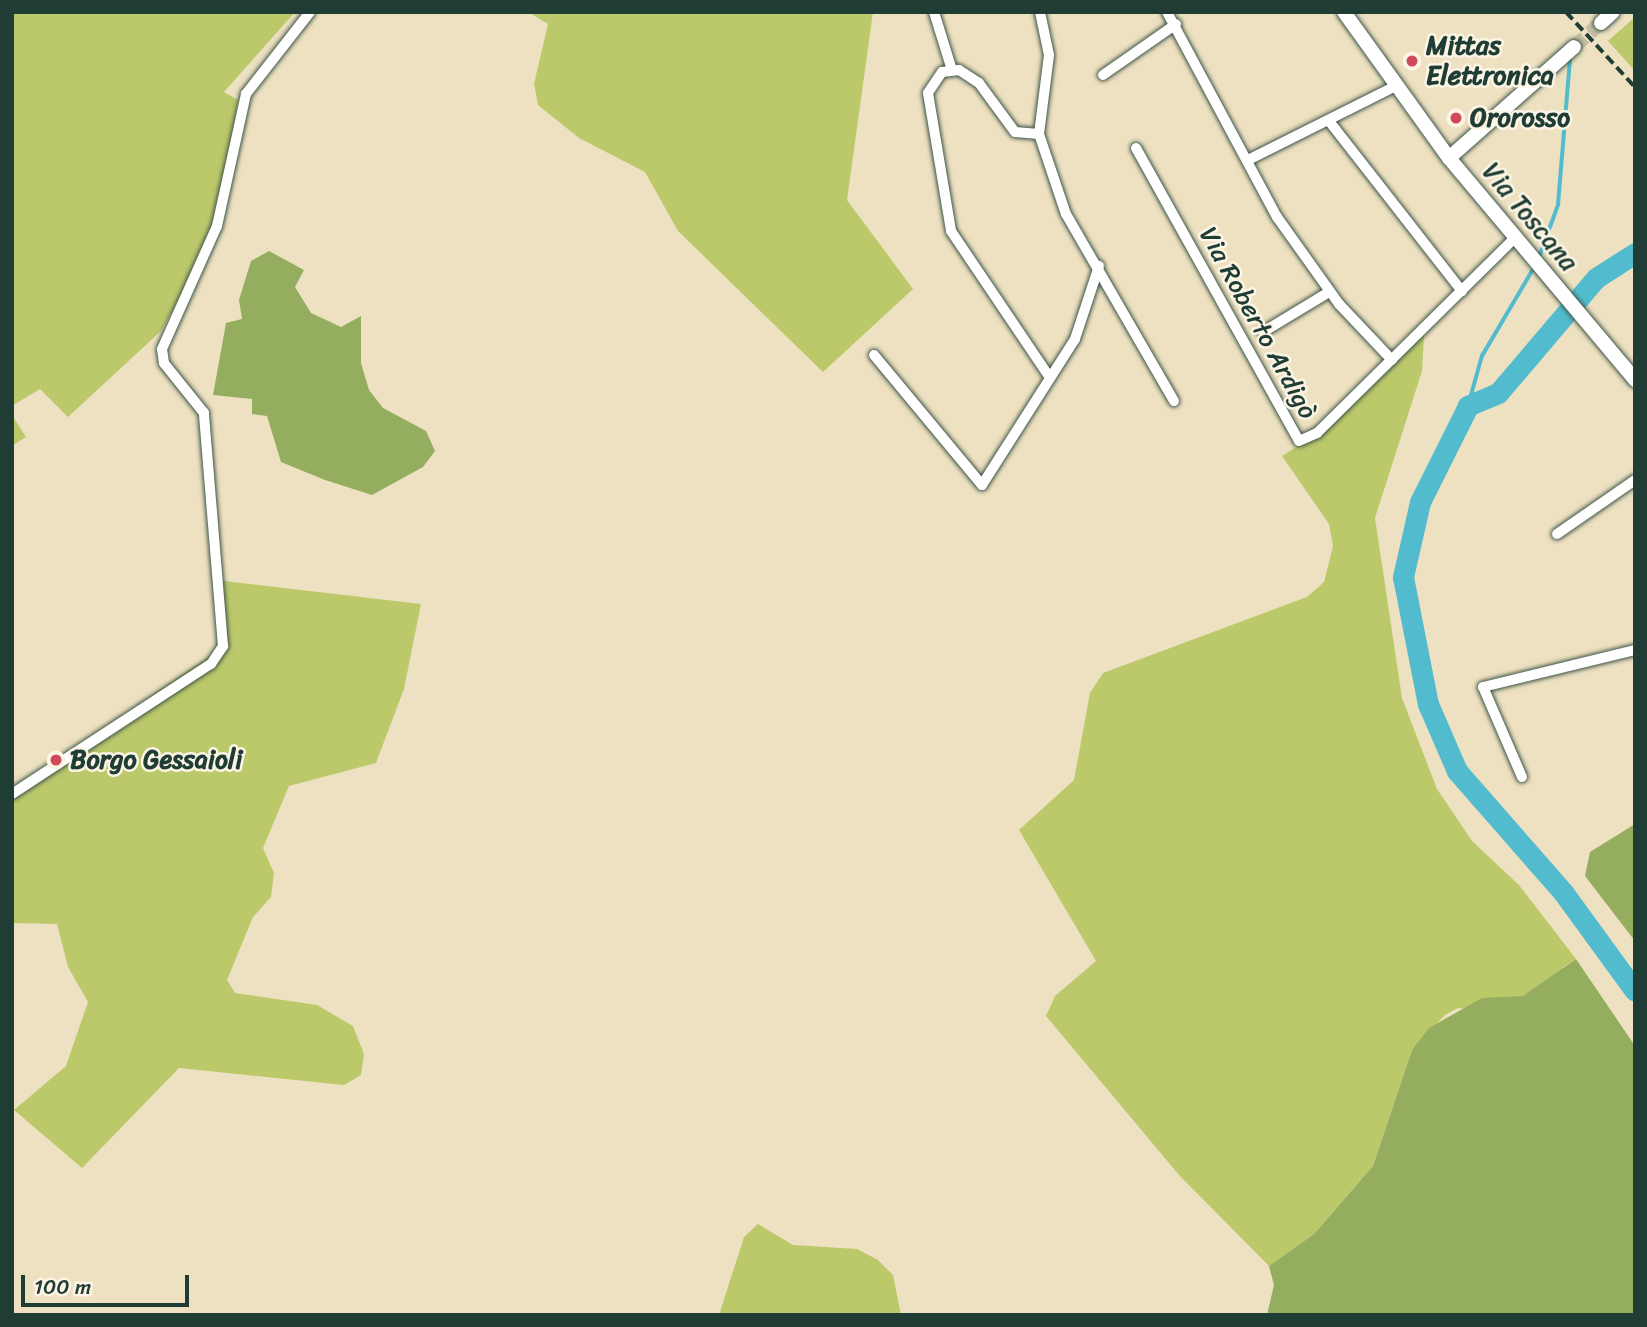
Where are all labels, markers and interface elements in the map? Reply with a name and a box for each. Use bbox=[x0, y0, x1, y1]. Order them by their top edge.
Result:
place label: Mittas Elettronica bbox=[1426, 30, 1554, 92]
marker: Mittas Elettronica bbox=[1404, 53, 1420, 69]
place label: Ororosso bbox=[1470, 102, 1570, 134]
marker: Ororosso bbox=[1448, 110, 1464, 126]
street label: Via Toscana bbox=[1475, 156, 1585, 278]
street label: Via Roberto Ardigò bbox=[1192, 222, 1324, 424]
place label: Borgo Gessaioli bbox=[70, 744, 245, 776]
marker: Borgo Gessaioli bbox=[48, 752, 64, 768]
scale bar bbox=[24, 1260, 192, 1304]
text: 100 m bbox=[34, 1268, 91, 1306]

